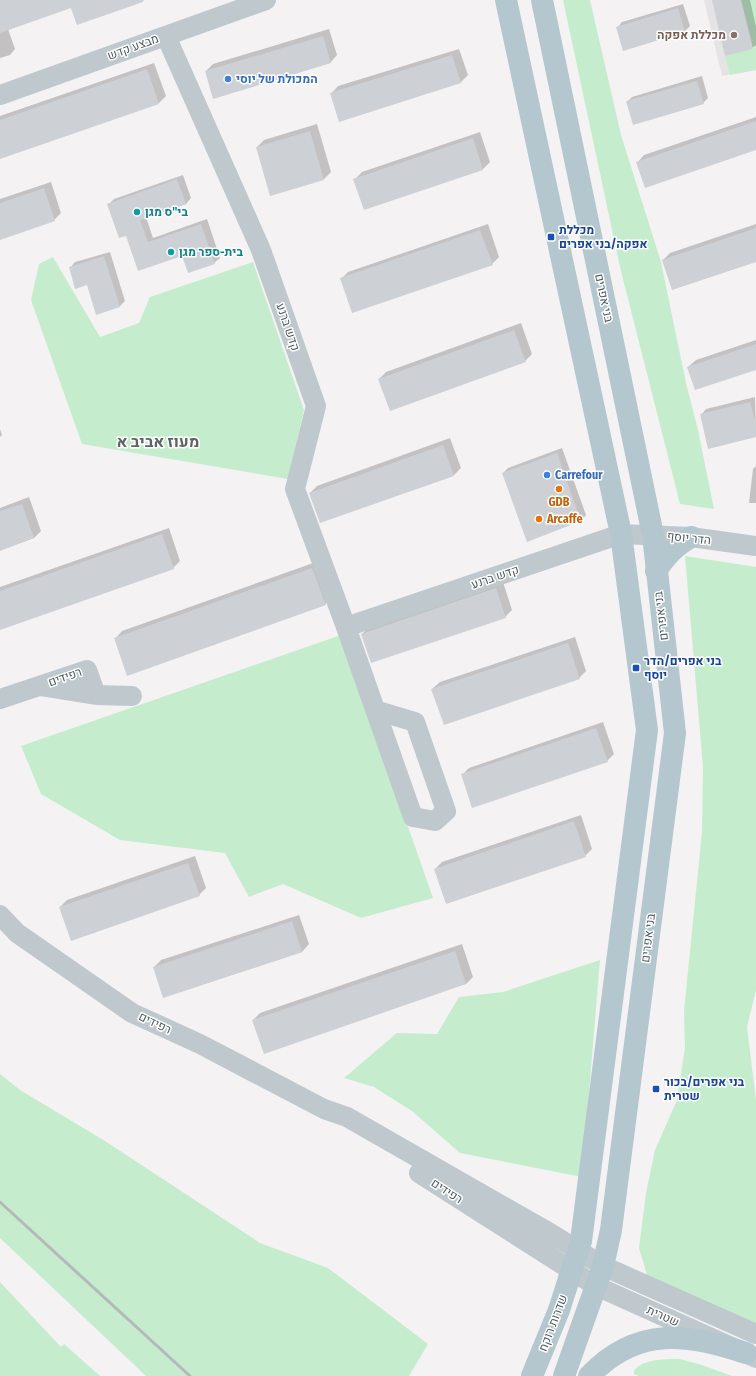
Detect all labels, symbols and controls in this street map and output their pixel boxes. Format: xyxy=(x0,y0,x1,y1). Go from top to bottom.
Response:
place label: מכללת אפקה xyxy=(657,28,726,42)
marker: מכללת אפקה xyxy=(729,30,739,40)
street label: מבצע קדש xyxy=(105,31,161,63)
place label: המכולת של יוסי xyxy=(236,72,318,86)
marker: המכולת של יוסי xyxy=(223,74,233,84)
place label: בי"ס מגן xyxy=(145,205,188,219)
marker: בי"ס מגן xyxy=(132,207,142,217)
place label: מכללת אפקה/בני אפרים xyxy=(559,223,648,251)
marker: מכללת אפקה/בני אפרים xyxy=(546,232,556,242)
place label: בית-ספר מגן xyxy=(179,245,243,259)
marker: בית-ספר מגן xyxy=(166,247,176,257)
street label: בני אפרים xyxy=(592,272,616,324)
street label: קדש ברנע xyxy=(273,301,303,353)
district label: מעוז אביב א xyxy=(117,432,199,451)
place label: Carrefour xyxy=(555,468,603,482)
marker: Carrefour xyxy=(542,470,552,480)
marker: GDB xyxy=(554,484,564,494)
place label: GDB xyxy=(549,495,570,509)
place label: Arcaffe xyxy=(546,512,583,526)
marker: Arcaffe xyxy=(534,514,544,524)
street label: הדר יוסף xyxy=(666,529,712,547)
street label: קדש ברנע xyxy=(469,562,521,592)
street label: בני אפרים xyxy=(651,590,671,641)
place label: בני אפרים/הדר יוסף xyxy=(644,654,722,682)
marker: בני אפרים/הדר יוסף xyxy=(631,663,641,673)
street label: רפידים xyxy=(46,665,84,689)
street label: בני אפרים xyxy=(638,912,658,963)
street label: רפידים xyxy=(136,1009,174,1037)
place label: בני אפרים/בכור שטרית xyxy=(664,1075,745,1103)
marker: בני אפרים/בכור שטרית xyxy=(651,1084,661,1094)
street label: רפידים xyxy=(429,1176,465,1206)
street label: שדרות רוקח xyxy=(536,1293,570,1353)
street label: שטרית xyxy=(645,1303,681,1329)

